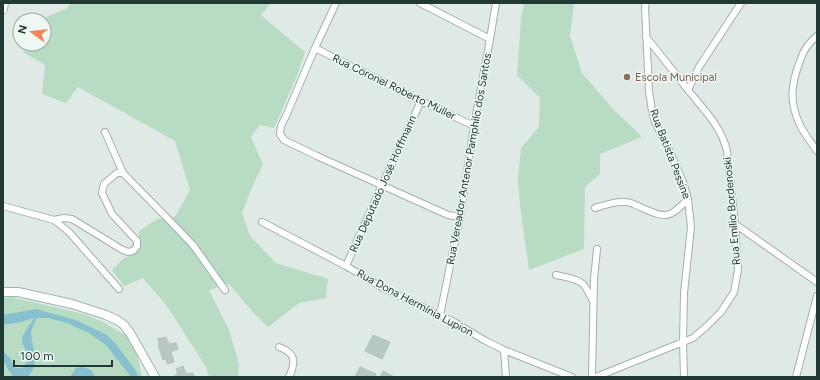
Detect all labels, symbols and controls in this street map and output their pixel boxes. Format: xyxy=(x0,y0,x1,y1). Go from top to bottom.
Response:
north arrow xyxy=(12,12,52,52)
text: N xyxy=(15,24,30,35)
street label: Rua Coronel Roberto Müller xyxy=(330,51,458,123)
street label: Rua Vereador Antenor Pamphilo dos Santos xyxy=(444,52,494,266)
place label: Escola Municipal xyxy=(635,71,717,84)
marker: Escola Municipal xyxy=(622,72,632,82)
street label: Rua Batista Pessine xyxy=(647,107,693,201)
street label: Rua Deputado José Hoffmann xyxy=(347,113,419,255)
street label: Rua Emílio Bordenoski xyxy=(721,156,743,266)
street label: Rua Dona Hermínia Lupion xyxy=(355,267,475,339)
scale bar xyxy=(14,342,112,368)
text: 100 m xyxy=(20,349,54,363)

